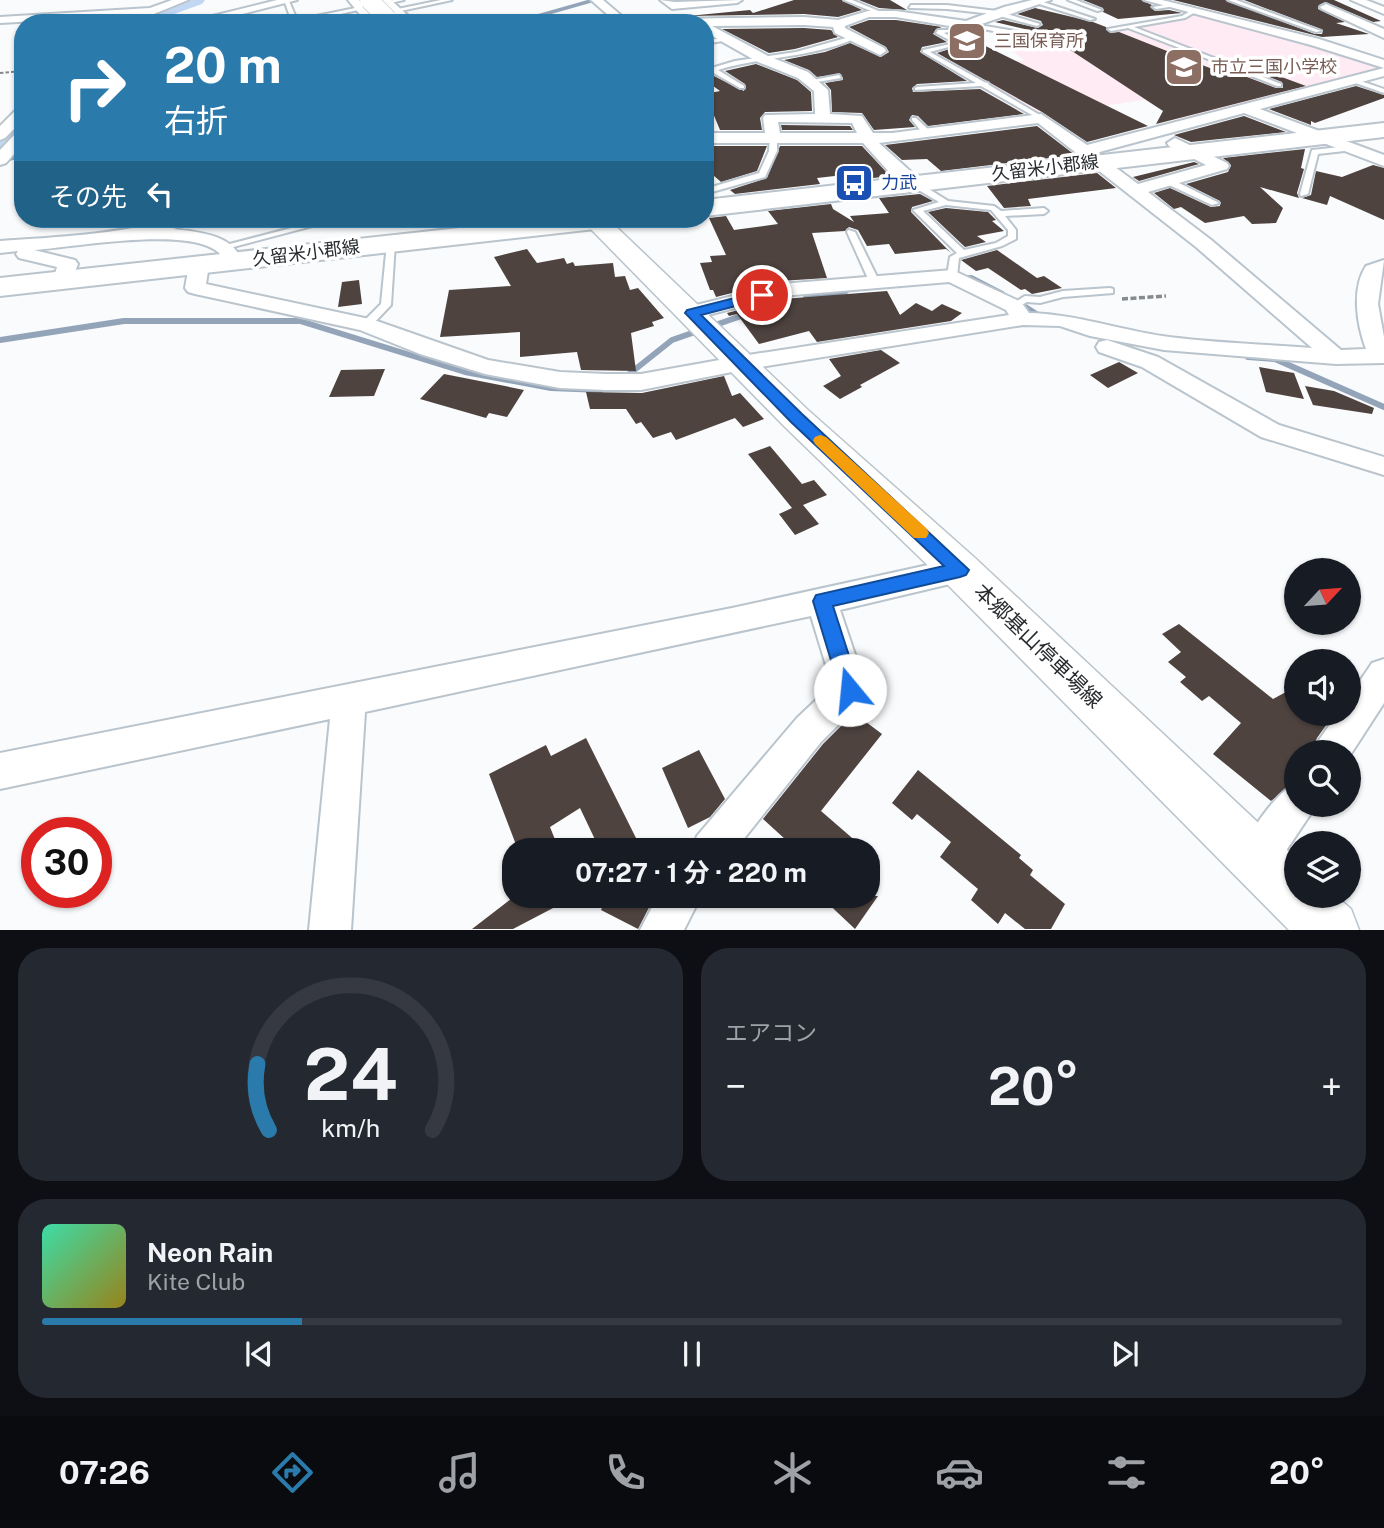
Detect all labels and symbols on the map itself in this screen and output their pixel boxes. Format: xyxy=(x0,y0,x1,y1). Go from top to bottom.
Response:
school or university icon: 三国保育所 xyxy=(946,20,988,62)
place label: 三国保育所 xyxy=(994,30,1084,51)
school or university icon: 市立三国小学校 xyxy=(1163,46,1205,88)
place label: 市立三国小学校 xyxy=(1211,56,1337,77)
street label: 久留米小郡線 xyxy=(990,151,1100,185)
bus stop icon: 力武 xyxy=(833,162,875,204)
place label: 力武 xyxy=(881,172,917,193)
street label: 久留米小郡線 xyxy=(251,236,361,270)
pin xyxy=(732,265,792,325)
north arrow xyxy=(1284,558,1362,635)
street label: 本郷基山停車場線 xyxy=(969,578,1107,713)
position arrow xyxy=(813,653,887,727)
speed limit sign: 30 xyxy=(21,817,112,908)

